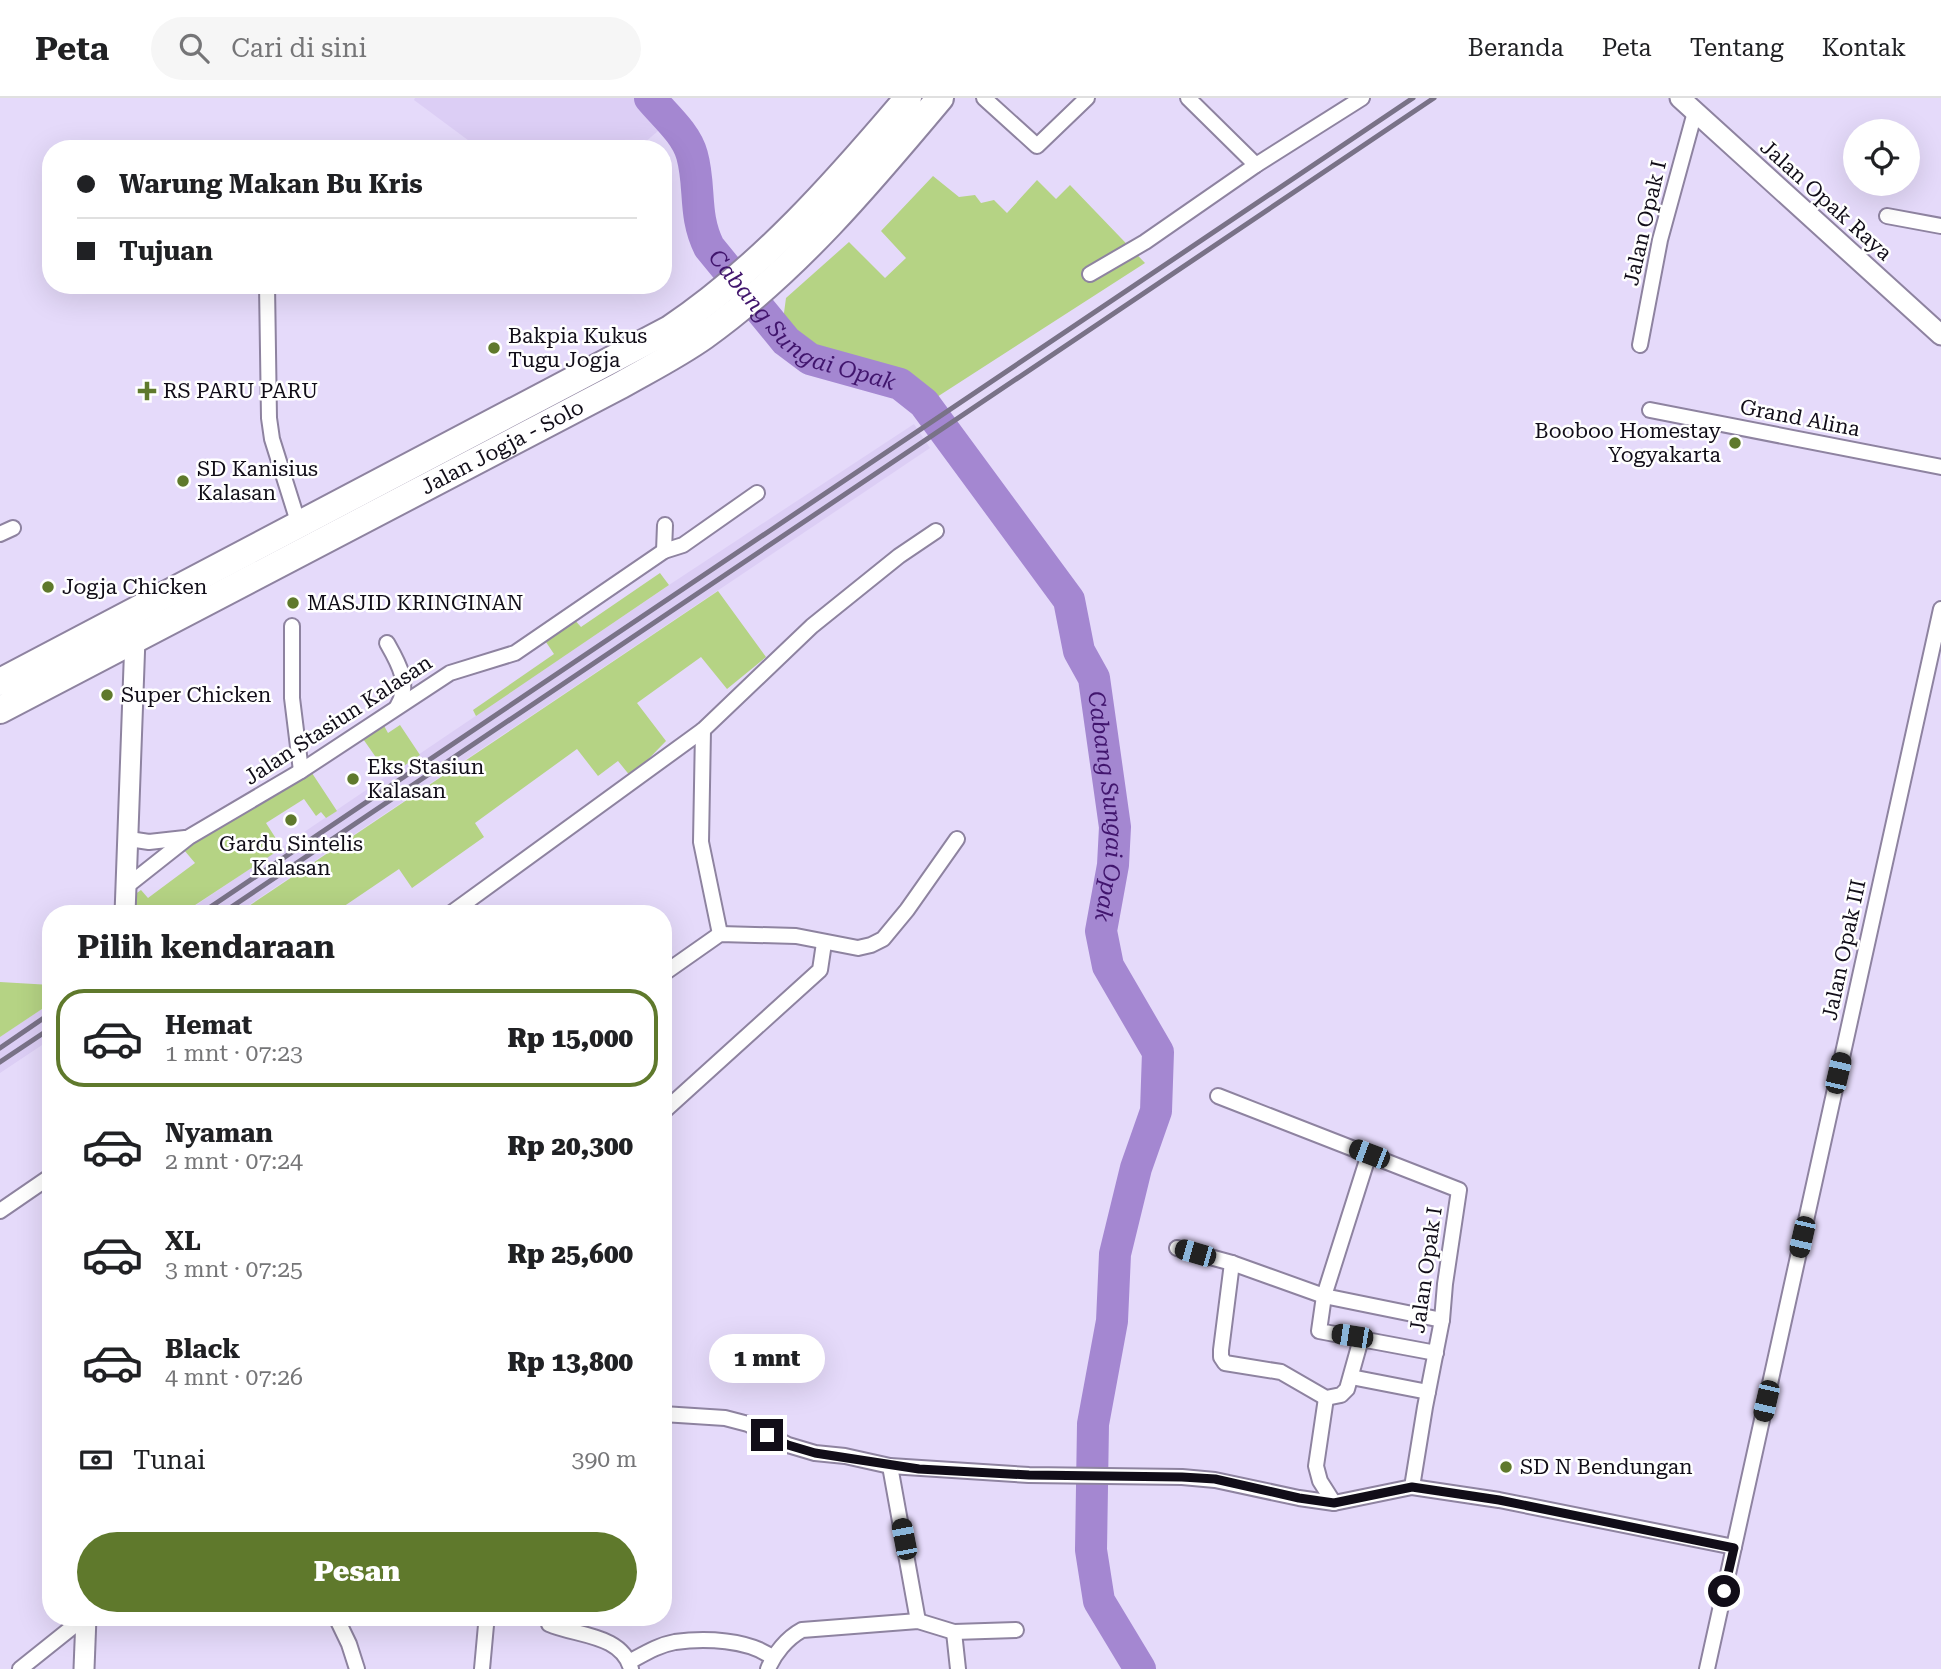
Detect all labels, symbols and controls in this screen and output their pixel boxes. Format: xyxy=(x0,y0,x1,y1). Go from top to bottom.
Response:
search box xyxy=(151,17,641,80)
text: Peta xyxy=(35,29,109,68)
icon: search xyxy=(175,29,213,67)
text: Cari di sini xyxy=(231,33,367,63)
text: Beranda xyxy=(1468,34,1564,62)
text: Peta xyxy=(1602,34,1652,62)
text: Tentang xyxy=(1690,34,1784,62)
text: Kontak xyxy=(1822,34,1906,62)
map controls xyxy=(1843,119,1920,196)
button: locate xyxy=(1843,119,1920,196)
street label: Jalan Opak Raya xyxy=(1755,135,1897,266)
street label: Jalan Opak I xyxy=(1619,158,1671,288)
text: Warung Makan Bu Kris xyxy=(119,169,423,199)
text: Tujuan xyxy=(119,236,213,266)
water label: Cabang Sungai Opak xyxy=(703,244,899,396)
place label: Bakpia Kukus Tugu Jogja xyxy=(508,324,647,372)
marker: Bakpia Kukus Tugu Jogja xyxy=(486,340,502,356)
place label: RS PARU PARU xyxy=(163,379,318,403)
marker: RS PARU PARU xyxy=(137,381,157,401)
street label: Jalan Jogja - Solo xyxy=(417,395,588,500)
street label: Grand Alina xyxy=(1738,395,1863,442)
place label: Booboo Homestay Yogyakarta xyxy=(1535,419,1722,467)
marker: Booboo Homestay Yogyakarta xyxy=(1727,435,1743,451)
place label: SD Kanisius Kalasan xyxy=(197,457,318,505)
marker: SD Kanisius Kalasan xyxy=(175,473,191,489)
place label: Jogja Chicken xyxy=(62,575,208,599)
marker: Jogja Chicken xyxy=(40,579,56,595)
place label: MASJID KRINGINAN xyxy=(307,591,523,615)
marker: MASJID KRINGINAN xyxy=(285,595,301,611)
street label: Jalan Stasiun Kalasan xyxy=(240,650,437,790)
place label: Super Chicken xyxy=(121,683,272,707)
marker: Super Chicken xyxy=(99,687,115,703)
water label: Cabang Sungai Opak xyxy=(1082,689,1128,924)
place label: Eks Stasiun Kalasan xyxy=(367,755,485,803)
marker: Eks Stasiun Kalasan xyxy=(345,771,361,787)
marker: Gardu Sintelis Kalasan xyxy=(283,812,299,828)
place label: Gardu Sintelis Kalasan xyxy=(219,832,363,880)
street label: Jalan Opak III xyxy=(1817,877,1871,1023)
text: Pilih kendaraan xyxy=(77,928,335,966)
icon: car xyxy=(81,1007,144,1070)
text: Hemat xyxy=(165,1010,252,1040)
text: Rp 15,000 xyxy=(507,1023,633,1053)
text: 1 mnt · 07:23 xyxy=(165,1040,303,1067)
car xyxy=(1824,1050,1853,1096)
icon: car xyxy=(81,1115,144,1178)
text: Nyaman xyxy=(165,1118,273,1148)
text: Rp 20,300 xyxy=(507,1131,633,1161)
car xyxy=(1346,1137,1393,1171)
text: 2 mnt · 07:24 xyxy=(165,1148,303,1175)
street label: Jalan Opak I xyxy=(1405,1205,1447,1335)
car xyxy=(1788,1214,1817,1260)
icon: car xyxy=(81,1223,144,1286)
text: XL xyxy=(165,1226,201,1256)
car xyxy=(1172,1237,1219,1269)
text: Rp 25,600 xyxy=(507,1239,633,1269)
text: 3 mnt · 07:25 xyxy=(165,1256,303,1283)
car xyxy=(1330,1322,1375,1350)
icon: car xyxy=(81,1331,144,1394)
text: Black xyxy=(165,1334,240,1364)
callout: 1 mnt xyxy=(709,1334,825,1382)
text: 1 mnt xyxy=(734,1345,800,1372)
text: Rp 13,800 xyxy=(507,1347,633,1377)
text: 4 mnt · 07:26 xyxy=(165,1364,303,1391)
car xyxy=(1752,1378,1781,1424)
route end xyxy=(751,1419,783,1451)
icon: cash xyxy=(77,1441,115,1479)
text: Tunai xyxy=(133,1445,206,1475)
text: 390 m xyxy=(572,1446,637,1473)
place label: SD N Bendungan xyxy=(1520,1455,1693,1479)
marker: SD N Bendungan xyxy=(1498,1459,1514,1475)
car xyxy=(890,1516,919,1562)
button: Pesan xyxy=(77,1532,637,1612)
route start xyxy=(1708,1575,1740,1607)

